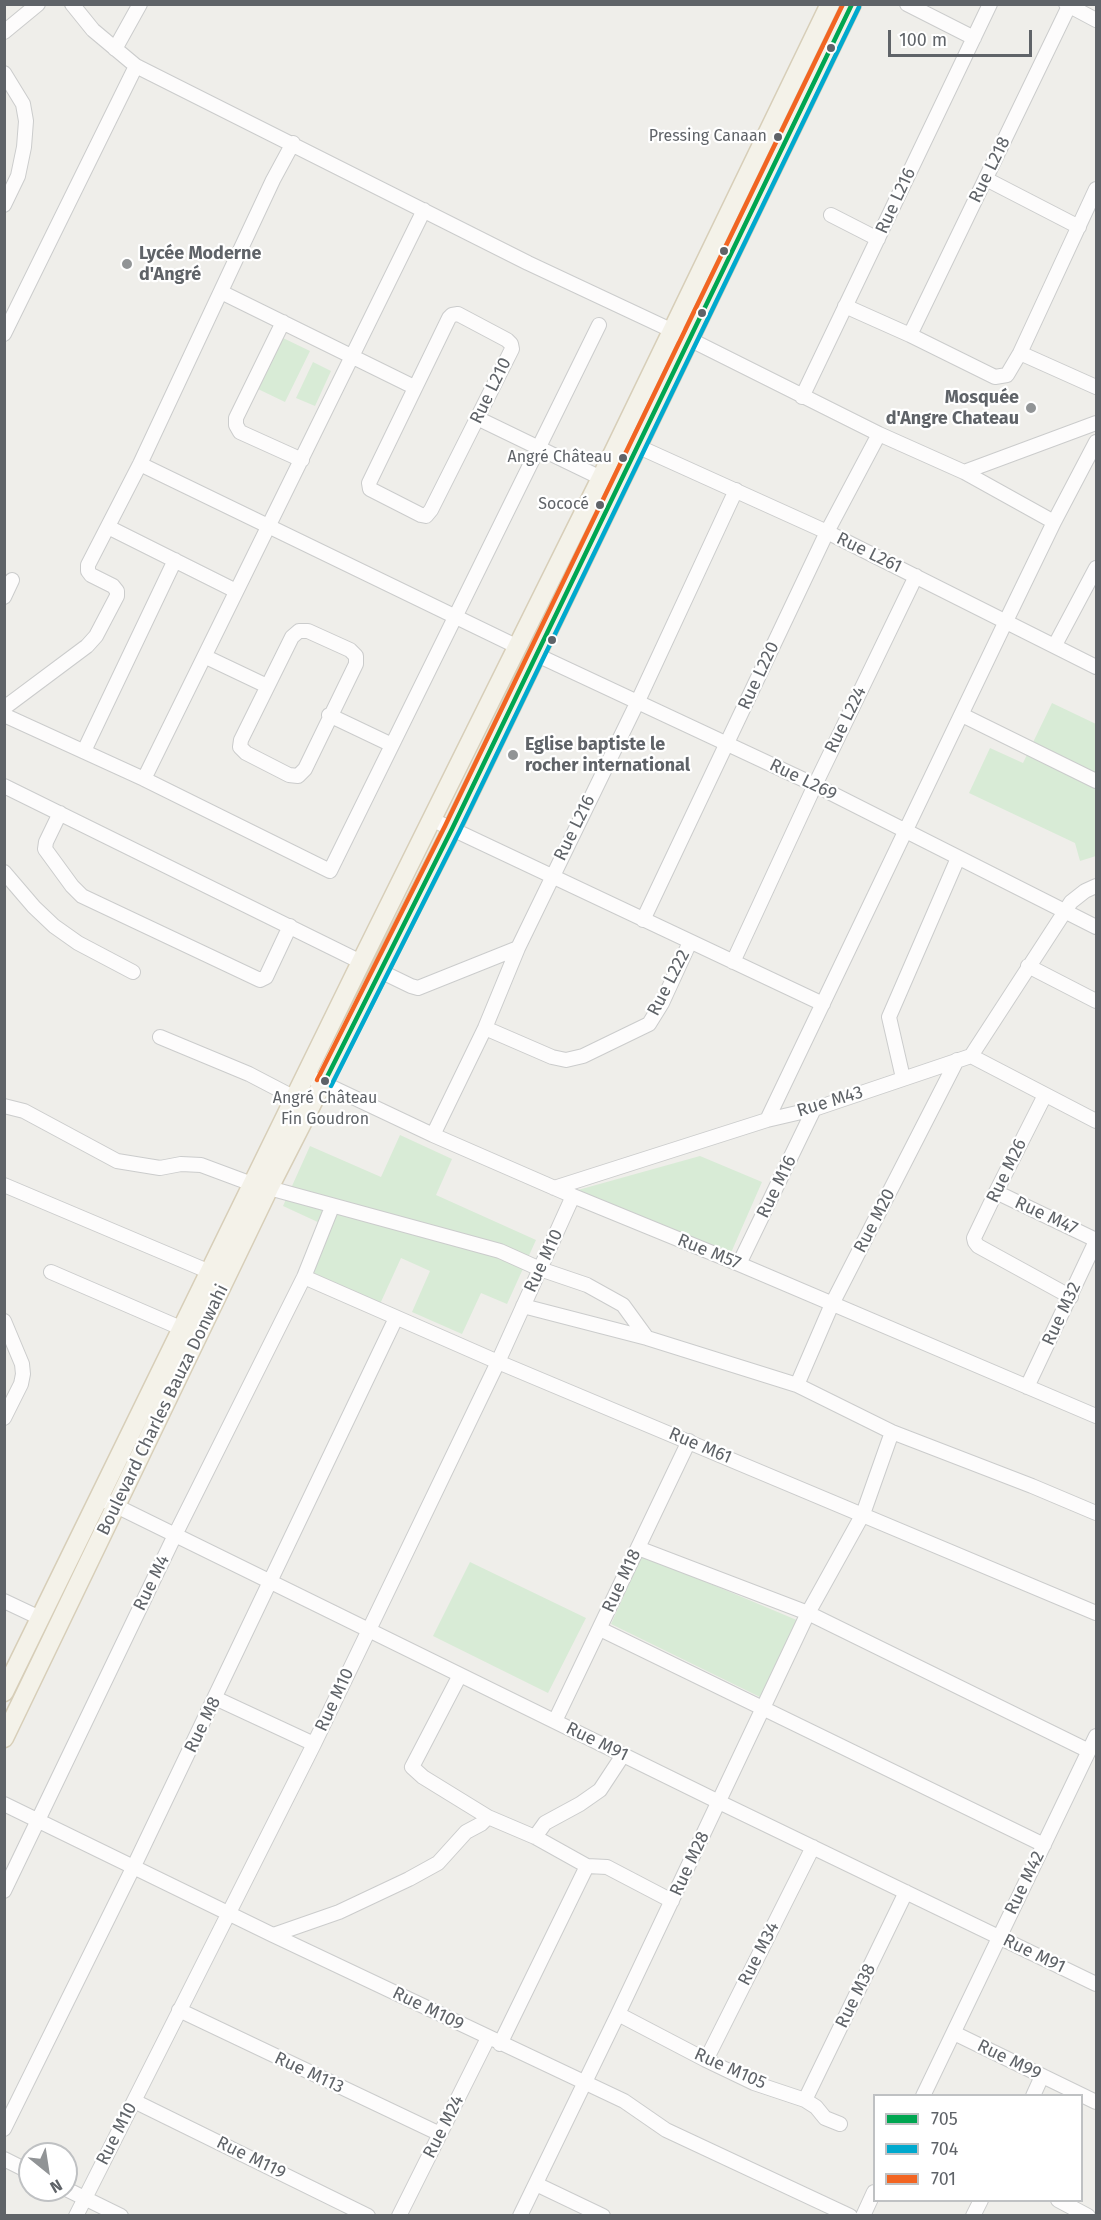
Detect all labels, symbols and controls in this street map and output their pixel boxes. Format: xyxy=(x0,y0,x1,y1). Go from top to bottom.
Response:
scale bar xyxy=(891,18,1035,56)
text: 100 m xyxy=(899,29,947,51)
unlabelled marker xyxy=(825,42,837,54)
place label: Pressing Canaan xyxy=(649,127,767,147)
marker: Pressing Canaan xyxy=(772,131,784,143)
street label: Rue L218 xyxy=(965,133,1015,207)
street label: Rue L216 xyxy=(871,164,921,238)
place label: Lycée Moderne d'Angré xyxy=(139,243,261,286)
unlabelled marker xyxy=(718,245,730,257)
marker: Lycée Moderne d'Angré xyxy=(120,257,134,271)
unlabelled marker xyxy=(696,307,708,319)
street label: Rue L210 xyxy=(466,354,516,428)
place label: Mosquée d'Angre Chateau xyxy=(886,387,1019,430)
marker: Mosquée d'Angre Chateau xyxy=(1024,401,1038,415)
place label: Angré Château xyxy=(507,448,612,468)
marker: Angré Château xyxy=(617,452,629,464)
place label: Sococé xyxy=(538,495,589,515)
marker: Sococé xyxy=(594,499,606,511)
street label: Rue L261 xyxy=(833,528,905,578)
unlabelled marker xyxy=(546,634,558,646)
street label: Rue L220 xyxy=(734,639,784,713)
street label: Rue L224 xyxy=(821,683,871,757)
place label: Eglise baptiste le rocher international xyxy=(525,734,690,777)
marker: Eglise baptiste le rocher international xyxy=(506,748,520,762)
street label: Rue L269 xyxy=(766,754,840,806)
street label: Rue L216 xyxy=(550,792,600,864)
street label: Rue L222 xyxy=(643,946,695,1020)
marker: Angré Château Fin Goudron xyxy=(319,1075,331,1087)
street label: Rue M43 xyxy=(794,1082,866,1122)
place label: Angré Château Fin Goudron xyxy=(273,1089,377,1127)
street label: Rue M26 xyxy=(982,1136,1032,1206)
street label: Rue M16 xyxy=(753,1152,801,1222)
street label: Rue M20 xyxy=(850,1185,900,1257)
street label: Rue M47 xyxy=(1011,1192,1081,1240)
street label: Rue M10 xyxy=(520,1226,568,1296)
street label: Rue M57 xyxy=(674,1230,744,1274)
street label: Rue M32 xyxy=(1038,1279,1086,1349)
street label: Boulevard Charles Bauza Donwahi xyxy=(93,1281,233,1539)
street label: Rue M61 xyxy=(665,1423,735,1469)
street label: Rue M18 xyxy=(598,1546,646,1616)
street label: Rue M4 xyxy=(129,1552,175,1614)
street label: Rue M10 xyxy=(311,1665,359,1735)
street label: Rue M8 xyxy=(180,1693,226,1757)
street label: Rue M91 xyxy=(562,1718,632,1766)
street label: Rue M28 xyxy=(666,1828,714,1900)
street label: Rue M42 xyxy=(1000,1848,1050,1918)
street label: Rue M34 xyxy=(734,1919,784,1989)
street label: Rue M91 xyxy=(999,1930,1069,1978)
street label: Rue M38 xyxy=(831,1960,881,2032)
street label: Rue M109 xyxy=(389,1982,467,2036)
street label: Rue M99 xyxy=(973,2035,1045,2085)
street label: Rue M105 xyxy=(691,2044,769,2094)
street label: Rue M113 xyxy=(271,2048,347,2098)
street label: Rue M24 xyxy=(419,2092,469,2162)
legend xyxy=(873,2094,1083,2202)
street label: Rue M10 xyxy=(92,2099,142,2169)
text: 705 xyxy=(931,2108,958,2130)
street label: Rue M119 xyxy=(213,2132,289,2184)
text: 704 xyxy=(931,2138,958,2160)
north arrow xyxy=(18,2142,78,2202)
text: 701 xyxy=(931,2168,956,2190)
text: N xyxy=(47,2175,66,2197)

